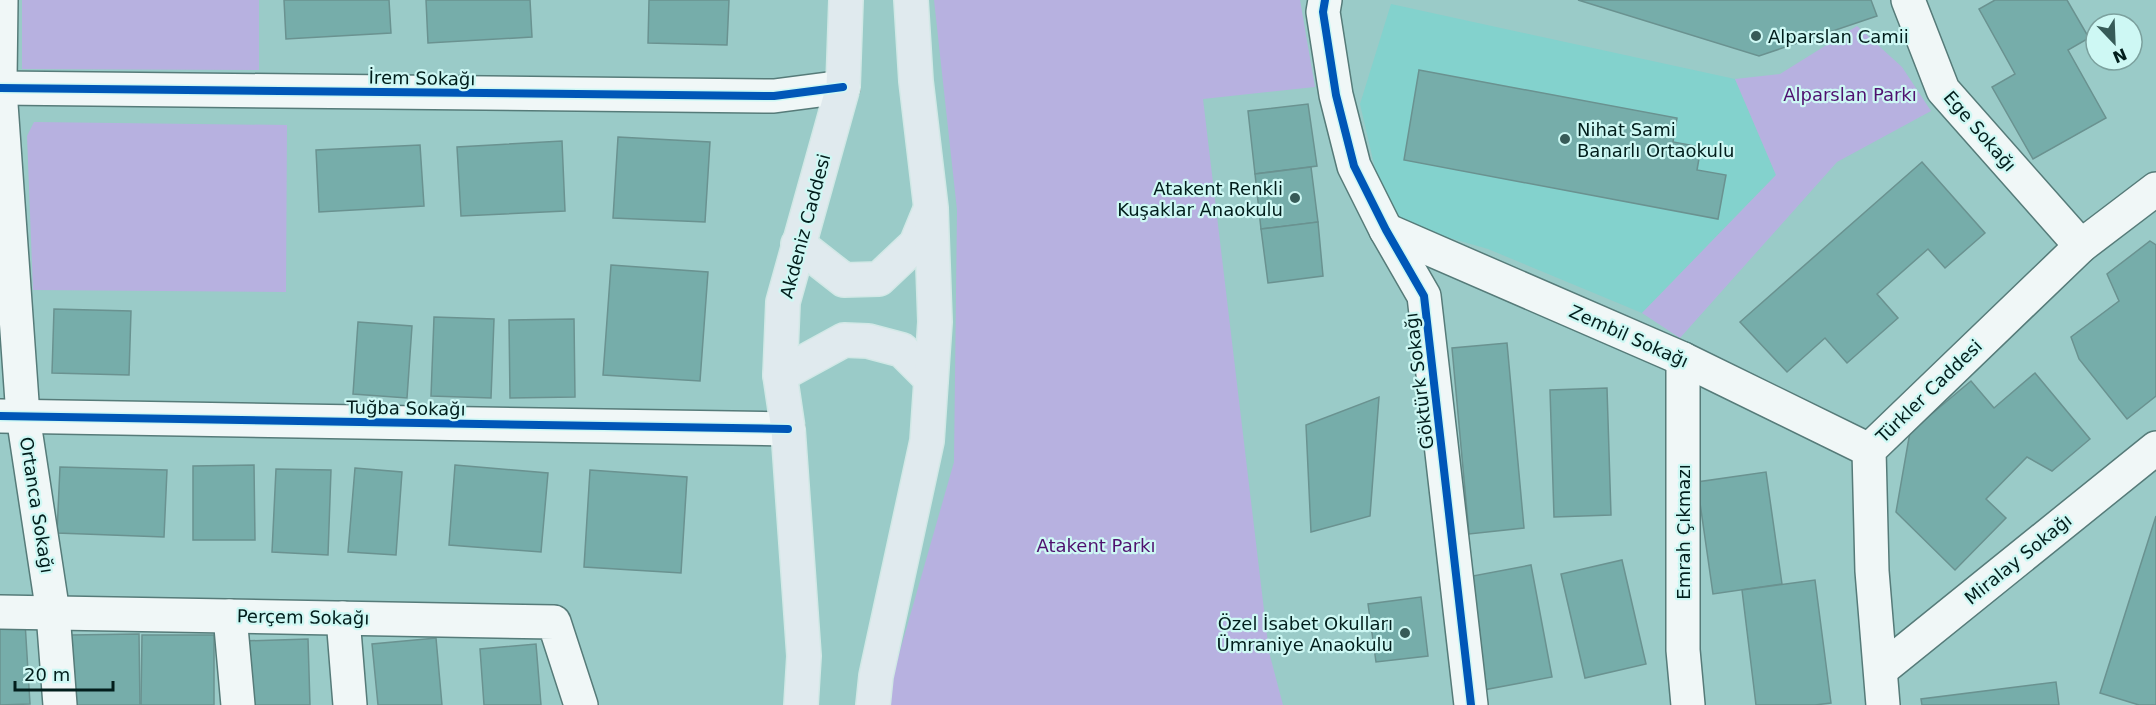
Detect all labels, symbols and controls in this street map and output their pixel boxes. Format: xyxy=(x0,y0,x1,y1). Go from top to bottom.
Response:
north arrow xyxy=(2084,12,2144,72)
place label: Alparslan Camii xyxy=(1768,26,1909,47)
marker: Alparslan Camii xyxy=(1749,29,1763,43)
text: N xyxy=(2110,44,2130,67)
street label: İrem Sokağı xyxy=(368,67,476,89)
park label: Alparslan Parkı xyxy=(1783,84,1917,105)
street label: Ege Sokağı xyxy=(1939,87,2021,175)
place label: Nihat Sami Banarlı Ortaokulu xyxy=(1577,119,1734,161)
marker: Nihat Sami Banarlı Ortaokulu xyxy=(1558,132,1572,146)
street label: Akdeniz Caddesi xyxy=(776,151,834,301)
place label: Atakent Renkli Kuşaklar Anaokulu xyxy=(1117,178,1283,220)
marker: Atakent Renkli Kuşaklar Anaokulu xyxy=(1288,191,1302,205)
street label: Zembil Sokağı xyxy=(1566,300,1692,372)
street label: Göktürk Sokağı xyxy=(1400,312,1438,450)
street label: Türkler Caddesi xyxy=(1871,335,1986,447)
street label: Tuğba Sokağı xyxy=(345,396,466,420)
street label: Ortanca Sokağı xyxy=(16,435,58,575)
street label: Emrah Çıkmazı xyxy=(1673,464,1694,600)
street label: Miralay Sokağı xyxy=(1960,510,2076,608)
park label: Atakent Parkı xyxy=(1036,535,1156,556)
street label: Perçem Sokağı xyxy=(237,605,369,629)
place label: Özel İsabet Okulları Ümraniye Anaokulu xyxy=(1217,613,1393,655)
marker: Özel İsabet Okulları Ümraniye Anaokulu xyxy=(1398,626,1412,640)
scale bar xyxy=(15,654,112,692)
text: 20 m xyxy=(24,664,70,685)

